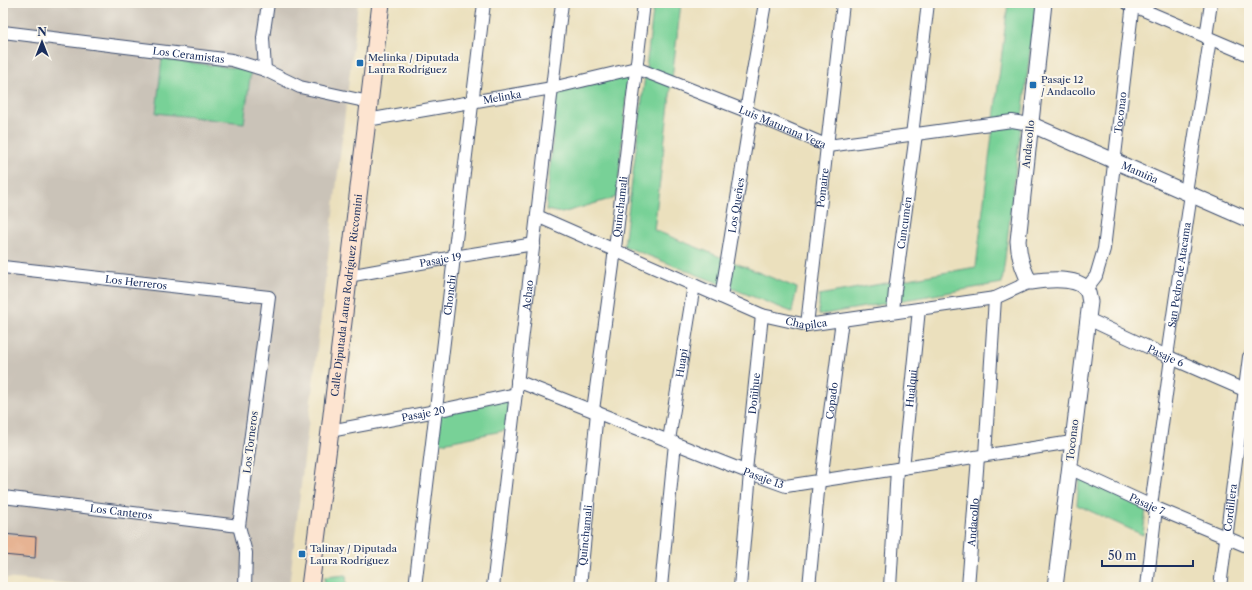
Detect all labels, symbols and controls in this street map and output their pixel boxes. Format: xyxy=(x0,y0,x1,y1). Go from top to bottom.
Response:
north arrow xyxy=(22,22,62,62)
text: N xyxy=(37,25,47,39)
street label: Los Ceramistas xyxy=(152,44,225,66)
place label: Melinka / Diputada Laura Rodríguez xyxy=(368,51,460,76)
marker: Melinka / Diputada Laura Rodríguez xyxy=(355,58,365,68)
place label: Pasaje 12 / Andacollo xyxy=(1041,73,1095,98)
marker: Pasaje 12 / Andacollo xyxy=(1028,80,1038,90)
street label: Melinka xyxy=(482,87,523,107)
street label: Toconao xyxy=(1112,91,1129,134)
street label: Luis Maturana Vega xyxy=(737,103,829,152)
street label: Andacollo xyxy=(1019,119,1037,170)
street label: Mamiña xyxy=(1119,159,1161,187)
street label: Pomaire xyxy=(814,167,832,208)
street label: Quinchamali xyxy=(610,176,630,238)
street label: Los Queñes xyxy=(726,177,747,234)
street label: Calle Diputada Laura Rodríguez Riccomini xyxy=(328,193,365,397)
street label: Cuncumén xyxy=(895,195,915,250)
street label: San Pedro de Atacama xyxy=(1165,221,1194,329)
street label: Pasaje 19 xyxy=(418,250,463,270)
street label: Los Herreros xyxy=(104,273,168,292)
street label: Chonchi xyxy=(441,274,459,316)
street label: Achao xyxy=(520,279,536,312)
street label: Chapilca xyxy=(784,314,829,332)
street label: Pasaje 6 xyxy=(1145,342,1186,370)
street label: Huapi xyxy=(673,348,691,378)
street label: Hualqui xyxy=(903,369,920,408)
street label: Doñihue xyxy=(746,372,763,415)
street label: Copado xyxy=(823,381,841,420)
street label: Pasaje 20 xyxy=(400,403,447,424)
street label: Los Torneros xyxy=(240,410,261,474)
street label: Toconao xyxy=(1064,419,1081,462)
street label: Pasaje 13 xyxy=(741,465,786,492)
street label: Cordillera xyxy=(1221,482,1240,532)
street label: Pasaje 7 xyxy=(1127,491,1167,518)
street label: Andacollo xyxy=(965,498,982,548)
street label: Los Canteros xyxy=(89,502,153,522)
street label: Quinchamali xyxy=(576,504,595,566)
place label: Talinay / Diputada Laura Rodríguez xyxy=(310,542,398,567)
scale bar xyxy=(1102,542,1193,568)
text: 50 m xyxy=(1108,548,1137,563)
marker: Talinay / Diputada Laura Rodríguez xyxy=(297,549,307,559)

